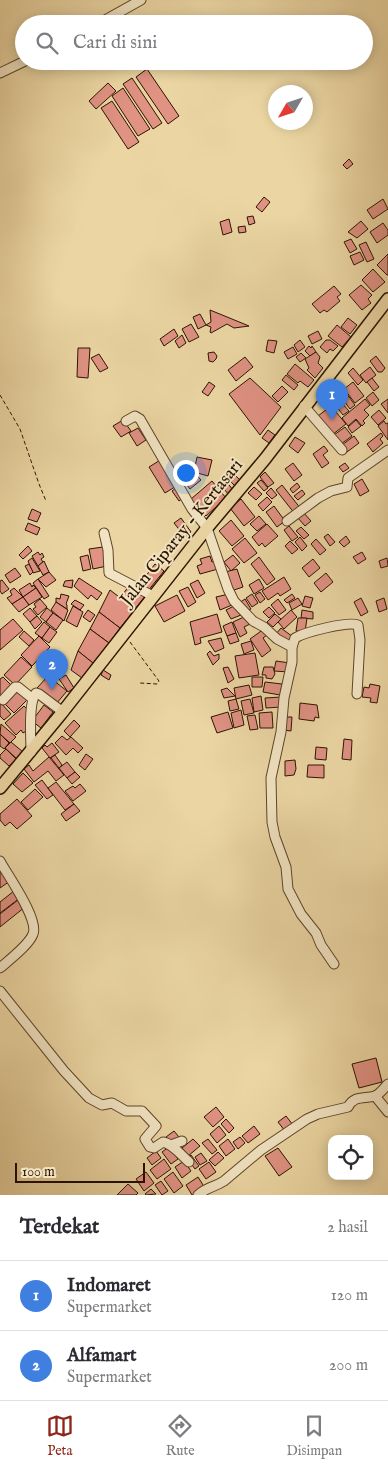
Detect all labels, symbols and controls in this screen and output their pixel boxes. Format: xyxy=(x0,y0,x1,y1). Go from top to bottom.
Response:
search box xyxy=(15,15,373,70)
icon: search xyxy=(33,29,61,57)
text: Cari di sini xyxy=(73,31,157,55)
north arrow xyxy=(268,85,313,130)
pin: 1 xyxy=(316,379,348,420)
street label: Jalan Ciparay - Kertasari xyxy=(114,455,249,613)
your location xyxy=(173,460,199,486)
pin: 2 xyxy=(36,649,68,690)
map controls xyxy=(328,1135,373,1180)
button: locate xyxy=(328,1135,373,1180)
scale bar xyxy=(15,1160,145,1183)
text: 100 m xyxy=(22,1163,55,1181)
text: Terdekat xyxy=(20,1214,99,1241)
text: 2 hasil xyxy=(327,1218,368,1238)
text: Indomaret xyxy=(67,1274,151,1298)
text: 1 xyxy=(33,1286,39,1306)
text: 120 m xyxy=(331,1286,368,1306)
text: Supermarket xyxy=(67,1298,152,1318)
text: Alfamart xyxy=(67,1344,137,1368)
text: 2 xyxy=(32,1356,40,1376)
text: 200 m xyxy=(329,1356,368,1376)
text: Supermarket xyxy=(67,1368,152,1388)
tab: Peta xyxy=(46,1412,74,1460)
tab: Rute xyxy=(166,1412,195,1460)
tab: Disimpan xyxy=(287,1412,342,1460)

